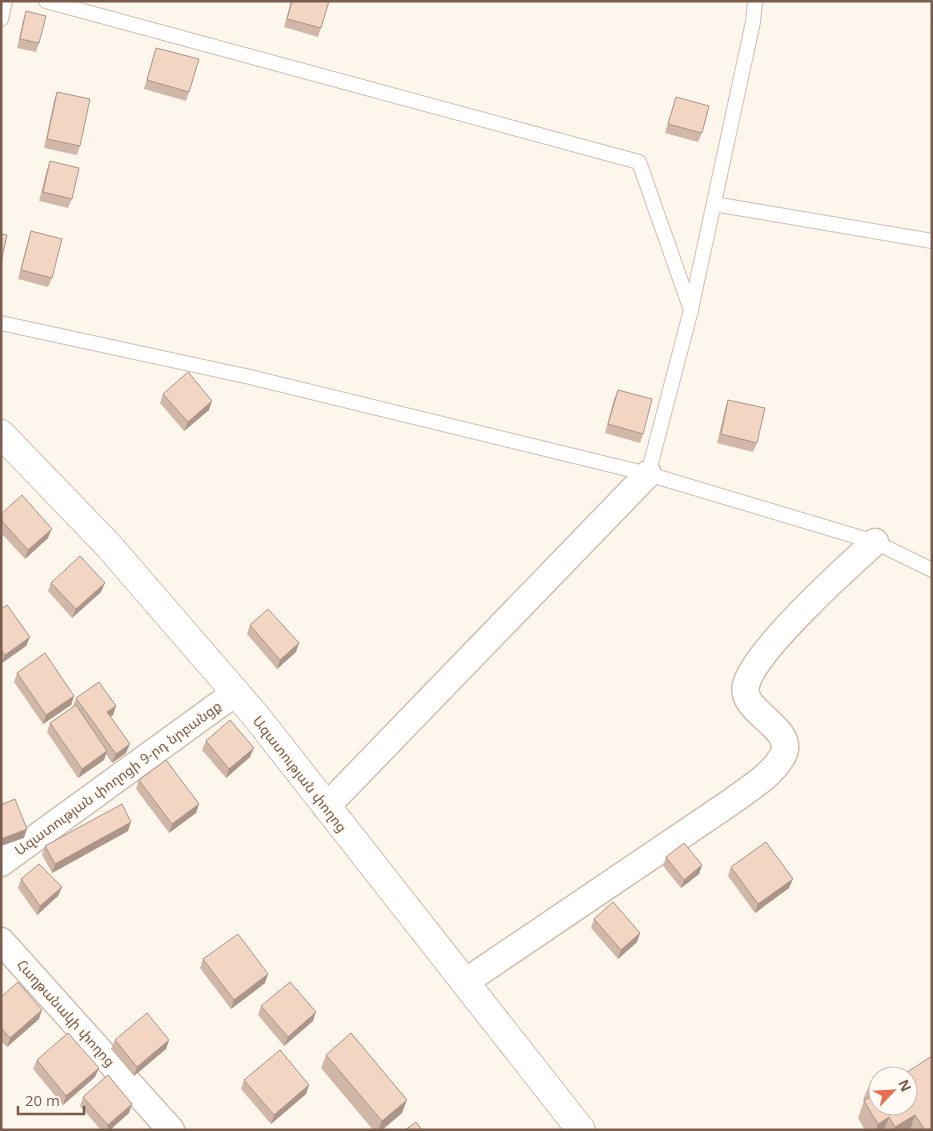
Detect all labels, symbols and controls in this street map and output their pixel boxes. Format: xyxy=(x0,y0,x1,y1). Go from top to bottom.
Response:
street label: Ազատության փողոցի 9-րդ նրբանցք xyxy=(10,696,225,859)
street label: Ազատության փողոց xyxy=(249,712,352,836)
street label: Հաղթանակի փողոց xyxy=(13,955,120,1070)
north arrow xyxy=(868,1066,918,1116)
text: N xyxy=(894,1076,916,1094)
scale bar xyxy=(18,1084,84,1116)
text: 20 m xyxy=(25,1090,60,1110)

